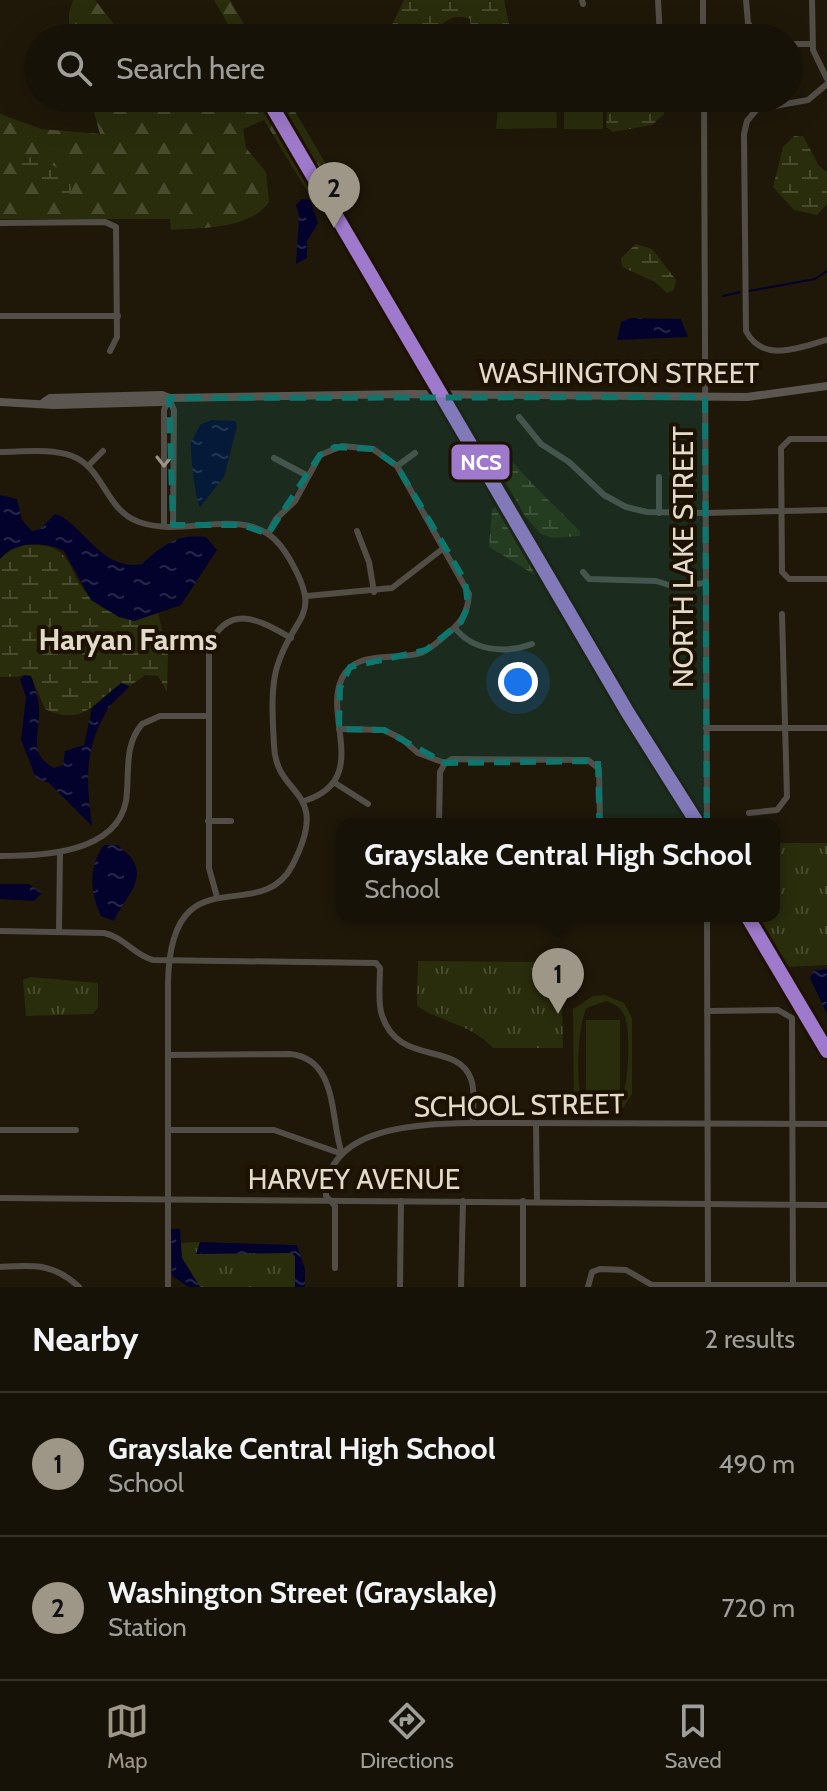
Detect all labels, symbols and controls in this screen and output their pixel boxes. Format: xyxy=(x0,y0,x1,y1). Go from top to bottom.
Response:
search box xyxy=(24,24,803,112)
icon: search xyxy=(52,46,96,90)
text: Search here xyxy=(116,50,265,87)
pin: 2 xyxy=(308,162,360,228)
street label: WASHINGTON STREET xyxy=(479,356,759,390)
street label: NORTH LAKE STREET xyxy=(666,426,700,688)
line badge: NCS xyxy=(450,443,511,481)
text: NCS xyxy=(460,449,502,476)
one-way arrow xyxy=(155,455,173,468)
district label: Haryan Farms xyxy=(39,621,217,658)
your location xyxy=(498,662,538,702)
popup xyxy=(336,818,780,922)
text: Grayslake Central High School xyxy=(364,836,752,873)
text: School xyxy=(364,873,440,905)
pin: 1 xyxy=(532,948,584,1014)
street label: SCHOOL STREET xyxy=(413,1086,625,1124)
street label: HARVEY AVENUE xyxy=(248,1162,460,1196)
text: Nearby xyxy=(32,1318,139,1360)
text: 2 results xyxy=(704,1323,795,1355)
text: Grayslake Central High School xyxy=(108,1430,496,1467)
text: 1 xyxy=(53,1448,63,1480)
text: 490 m xyxy=(718,1448,795,1480)
text: School xyxy=(108,1467,184,1499)
text: Washington Street (Grayslake) xyxy=(108,1574,497,1611)
text: 2 xyxy=(51,1592,65,1624)
text: 720 m xyxy=(721,1592,795,1624)
text: Station xyxy=(108,1611,187,1643)
tab: Map xyxy=(105,1699,149,1774)
tab: Directions xyxy=(360,1699,454,1774)
tab: Saved xyxy=(665,1699,722,1774)

